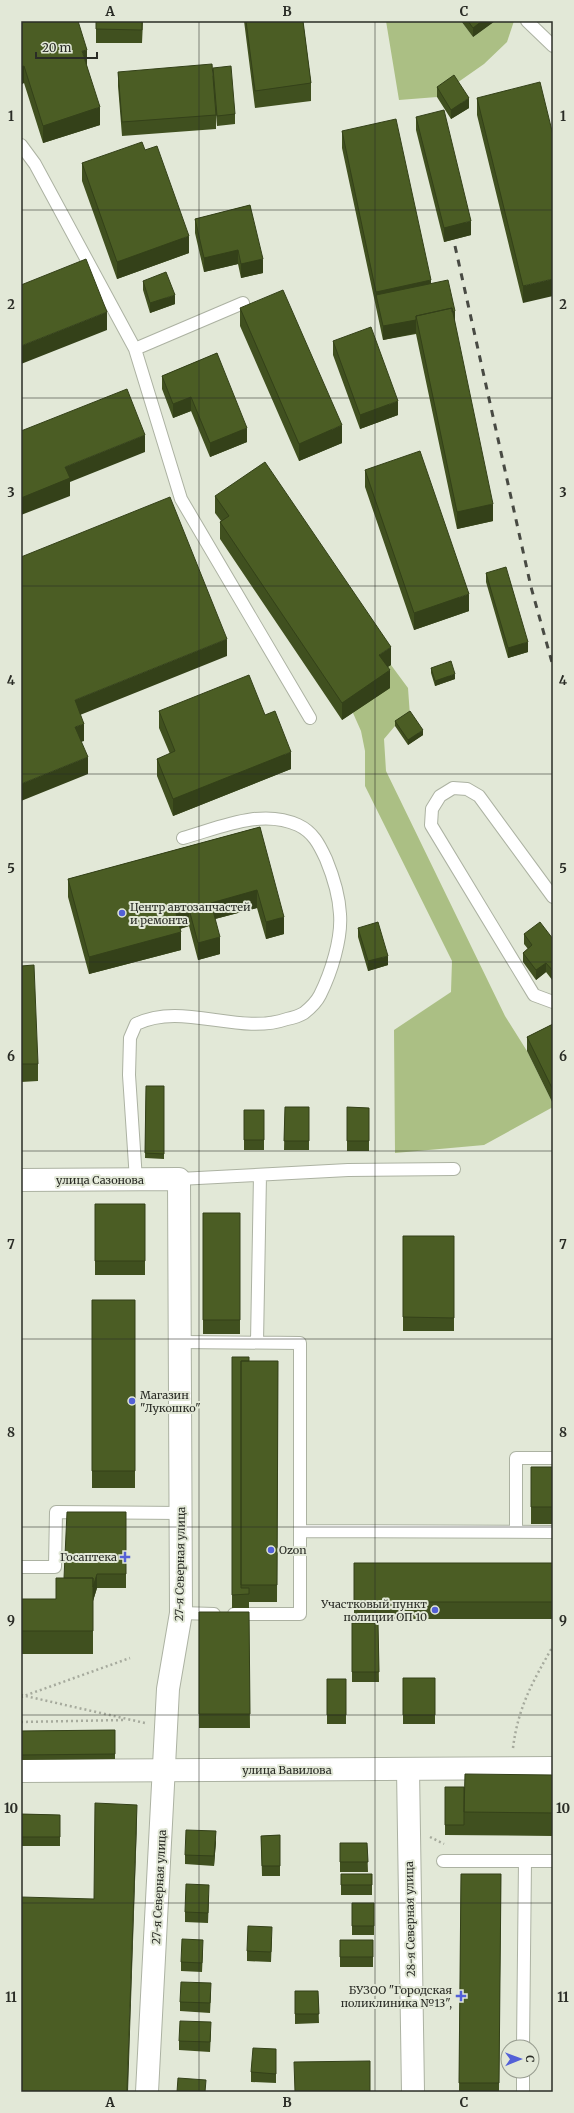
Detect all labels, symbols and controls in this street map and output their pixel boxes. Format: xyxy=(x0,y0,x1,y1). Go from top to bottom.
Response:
text: A xyxy=(104,3,115,20)
text: B xyxy=(282,3,292,20)
text: C xyxy=(460,3,469,20)
scale bar xyxy=(36,34,97,60)
text: 20 m xyxy=(42,40,71,55)
text: 1 xyxy=(8,108,14,125)
text: 1 xyxy=(560,108,566,125)
text: 2 xyxy=(7,296,15,313)
text: 2 xyxy=(559,296,567,313)
text: 3 xyxy=(7,484,15,501)
text: 3 xyxy=(559,484,567,501)
text: 4 xyxy=(7,672,16,689)
text: 4 xyxy=(559,672,568,689)
text: 5 xyxy=(7,860,15,877)
text: 5 xyxy=(559,860,567,877)
place label: Центр автозапчастей и ремонта xyxy=(130,900,251,927)
marker: Центр автозапчастей и ремонта xyxy=(117,908,127,918)
text: 6 xyxy=(7,1048,15,1065)
text: 6 xyxy=(559,1048,567,1065)
street label: улица Сазонова xyxy=(56,1173,144,1187)
text: 7 xyxy=(7,1236,15,1253)
text: 7 xyxy=(559,1236,567,1253)
place label: Магазин "Лукошко" xyxy=(140,1388,201,1415)
marker: Магазин "Лукошко" xyxy=(127,1396,137,1406)
text: 8 xyxy=(7,1424,15,1441)
text: 8 xyxy=(559,1424,567,1441)
street label: 27-я Северная улица xyxy=(172,1506,188,1621)
place label: Ozon xyxy=(279,1543,307,1557)
marker: Ozon xyxy=(266,1545,276,1555)
place label: Госаптека xyxy=(60,1550,117,1564)
marker: Госаптека xyxy=(120,1552,130,1562)
place label: Участковый пункт полиции ОП 10 xyxy=(320,1597,427,1624)
marker: Участковый пункт полиции ОП 10 xyxy=(430,1605,440,1615)
text: 9 xyxy=(7,1612,15,1629)
text: 9 xyxy=(559,1612,567,1629)
street label: улица Вавилова xyxy=(242,1763,332,1777)
text: 10 xyxy=(4,1800,18,1817)
text: 10 xyxy=(556,1800,570,1817)
street label: 27-я Северная улица xyxy=(149,1829,169,1945)
street label: 28-я Северная улица xyxy=(402,1861,418,1977)
place label: БУЗОО "Городская поликлиника №13", xyxy=(341,1983,452,2010)
text: 11 xyxy=(5,1989,17,2006)
text: 11 xyxy=(557,1989,569,2006)
marker: БУЗОО "Городская поликлиника №13", xyxy=(455,1990,467,2002)
north arrow xyxy=(500,2039,540,2079)
text: С xyxy=(523,2055,537,2063)
text: A xyxy=(104,2094,115,2111)
text: B xyxy=(282,2094,292,2111)
text: C xyxy=(460,2094,469,2111)

